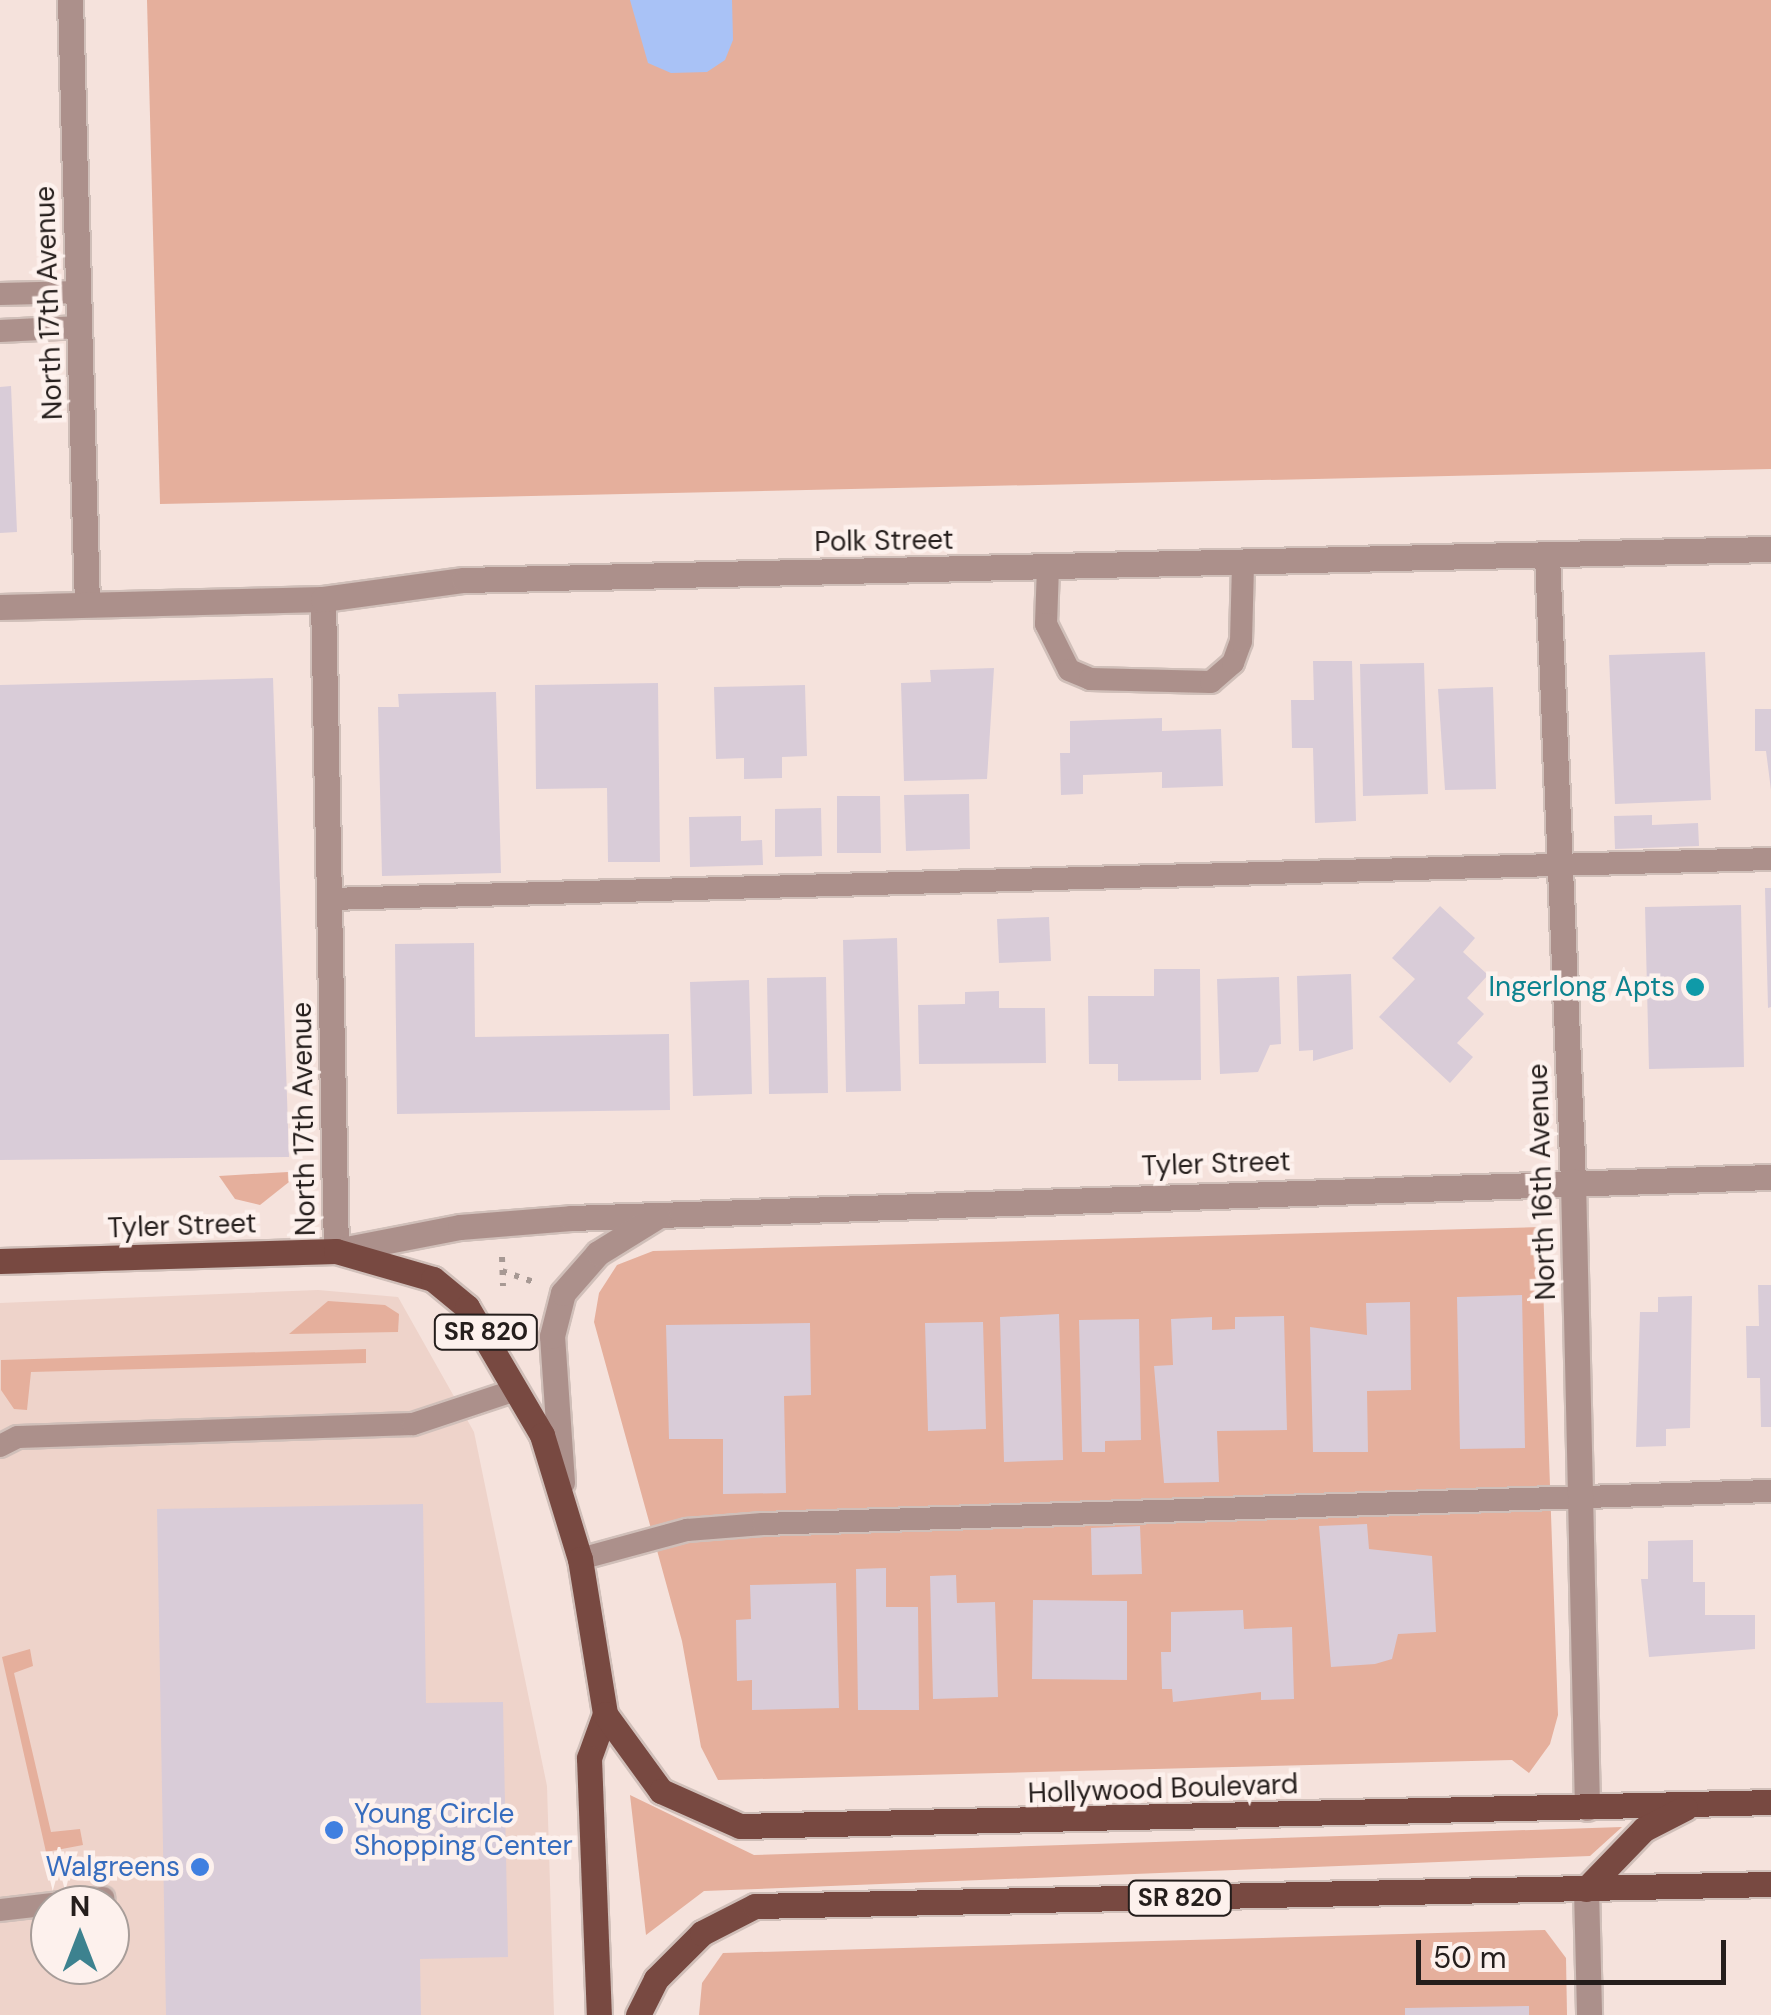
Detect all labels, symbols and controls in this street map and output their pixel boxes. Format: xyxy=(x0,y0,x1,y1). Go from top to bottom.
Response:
street label: North 17th Avenue xyxy=(28,185,70,421)
street label: Polk Street xyxy=(814,523,954,559)
place label: Ingerlong Apts xyxy=(1488,970,1675,1004)
marker: Ingerlong Apts xyxy=(1684,976,1706,998)
street label: North 17th Avenue xyxy=(285,1002,323,1236)
street label: North 16th Avenue xyxy=(1521,1063,1563,1301)
street label: Tyler Street xyxy=(1141,1145,1291,1183)
street label: Tyler Street xyxy=(107,1207,257,1245)
road number: SR 820 xyxy=(434,1312,538,1352)
street label: Hollywood Boulevard xyxy=(1027,1767,1299,1811)
place label: Young Circle Shopping Center xyxy=(354,1797,573,1863)
marker: Young Circle Shopping Center xyxy=(323,1819,345,1841)
place label: Walgreens xyxy=(45,1850,180,1884)
marker: Walgreens xyxy=(189,1856,211,1878)
road number: SR 820 xyxy=(1128,1878,1232,1918)
north arrow xyxy=(30,1885,130,1985)
text: N xyxy=(70,1888,90,1925)
scale bar xyxy=(1421,1920,1731,1982)
text: 50 m xyxy=(1433,1938,1507,1977)

